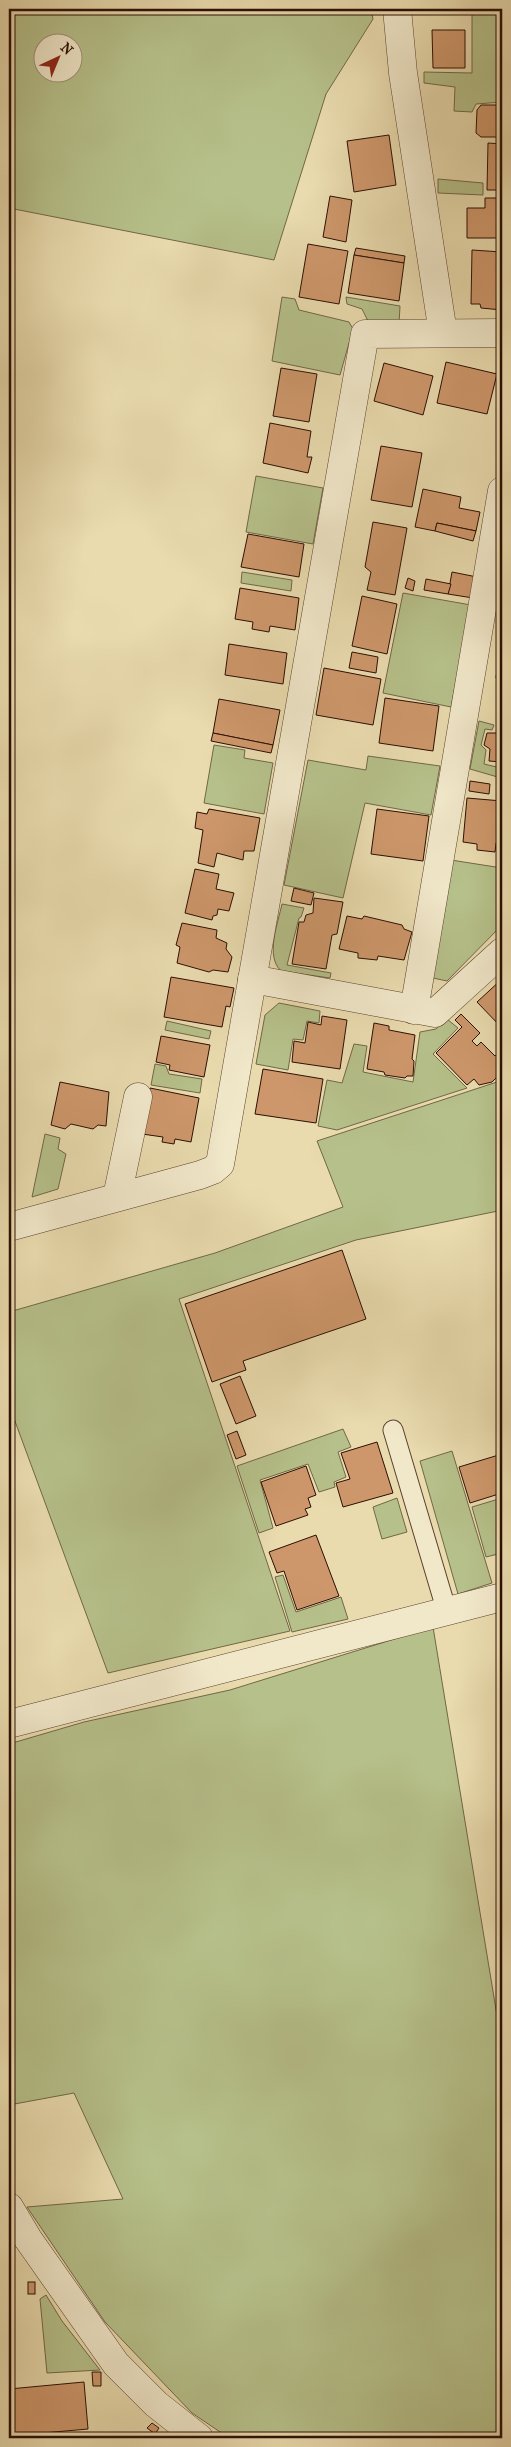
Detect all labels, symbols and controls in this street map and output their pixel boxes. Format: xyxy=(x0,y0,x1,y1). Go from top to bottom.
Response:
north arrow xyxy=(32,32,82,82)
text: N xyxy=(57,39,77,59)

